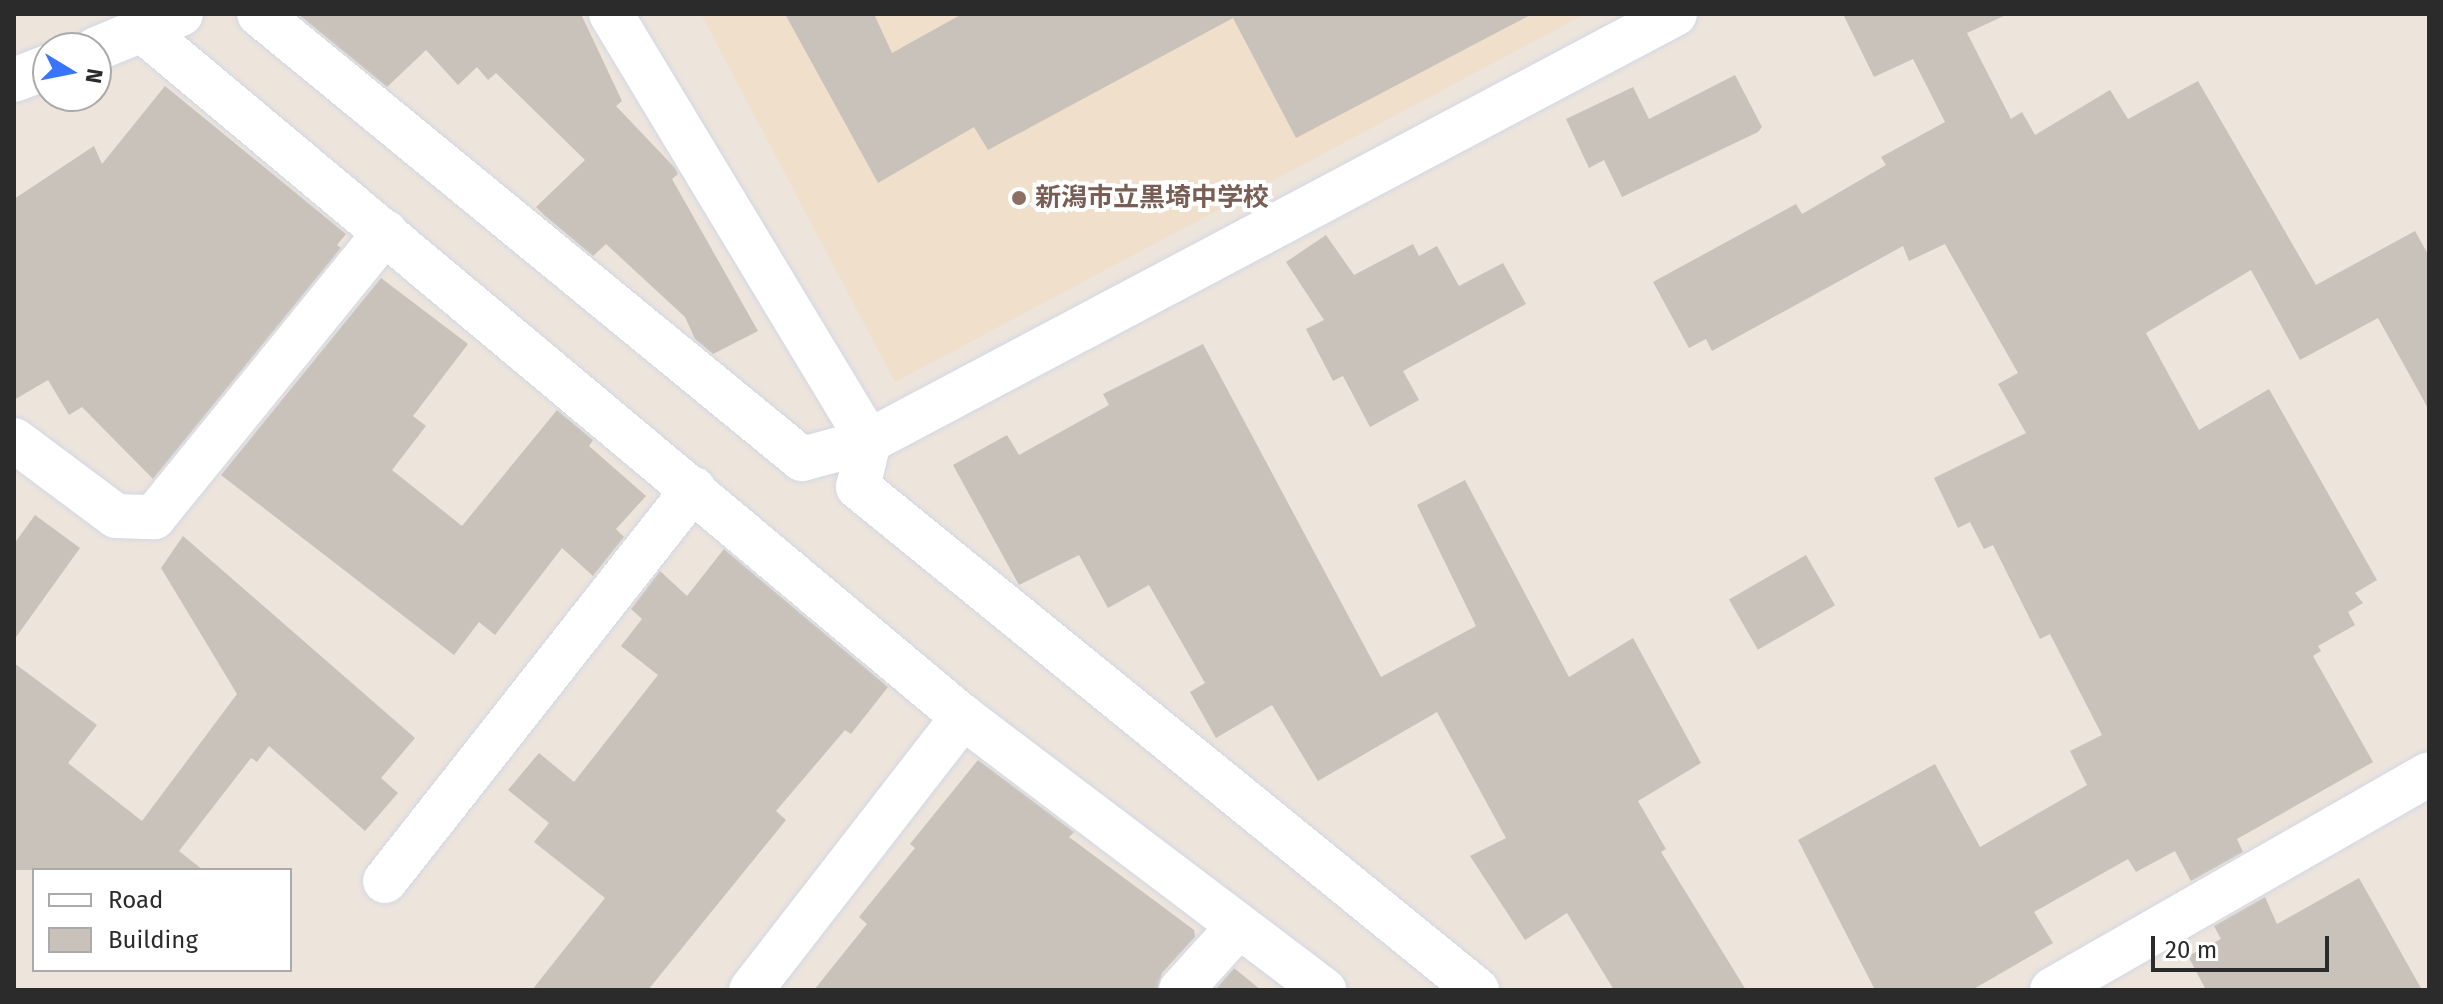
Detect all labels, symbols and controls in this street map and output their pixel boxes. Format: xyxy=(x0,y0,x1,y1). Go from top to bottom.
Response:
north arrow xyxy=(32,32,112,112)
text: N xyxy=(80,66,109,85)
place label: 新潟市立黒埼中学校 xyxy=(1035,182,1269,214)
marker: 新潟市立黒埼中学校 xyxy=(1010,189,1028,207)
legend xyxy=(32,868,292,972)
text: Road xyxy=(108,886,163,914)
scale bar xyxy=(2155,920,2333,970)
text: Building xyxy=(108,926,198,954)
text: 20 m xyxy=(2165,936,2217,964)

